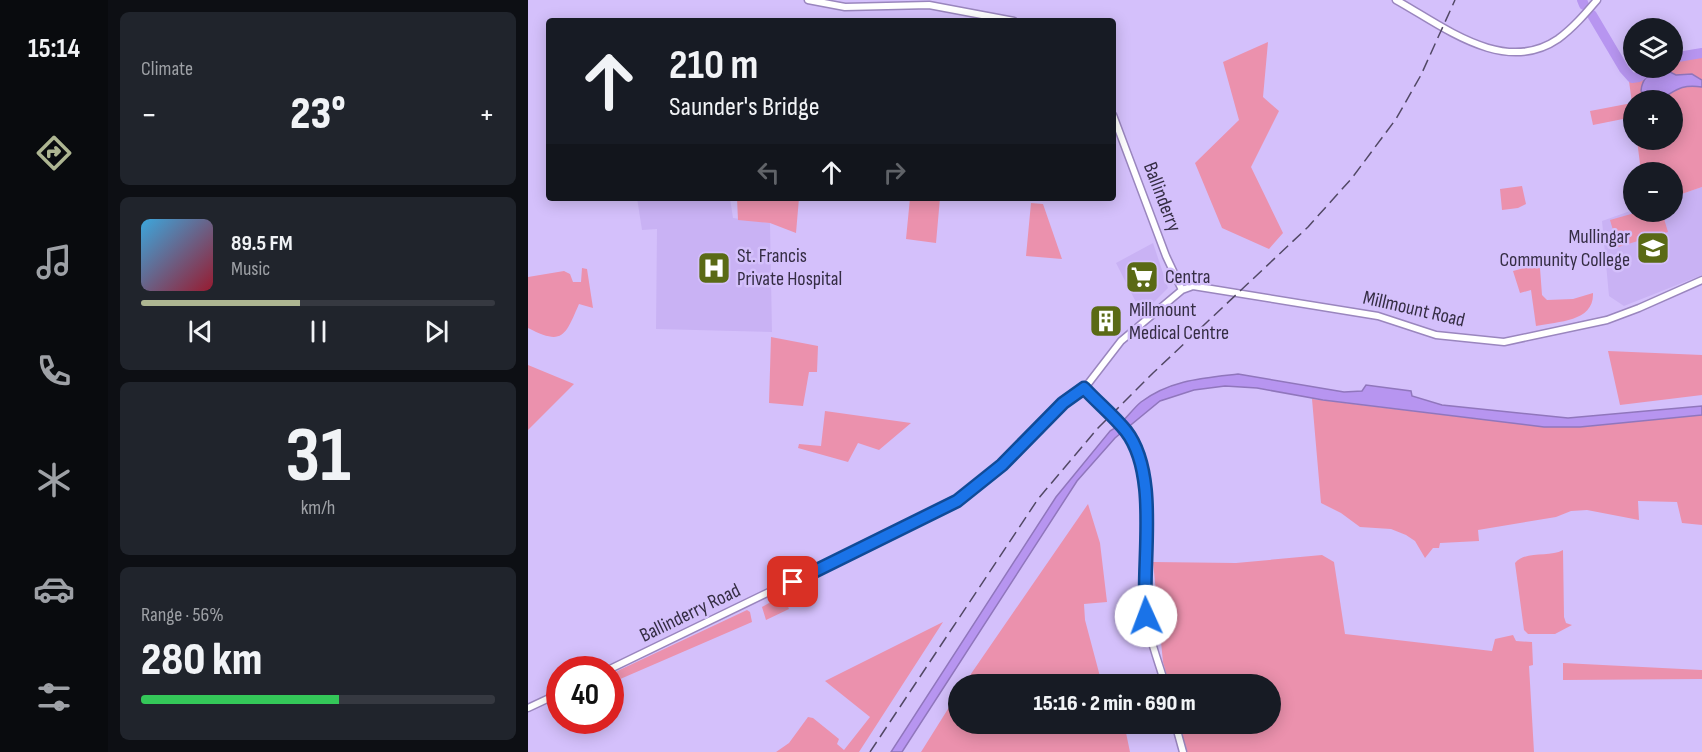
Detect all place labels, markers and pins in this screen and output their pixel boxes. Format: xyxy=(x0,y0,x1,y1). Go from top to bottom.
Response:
place label: Mullingar Community College xyxy=(1500,225,1630,272)
school or university icon: Mullingar Community College xyxy=(1635,230,1671,266)
place label: St. Francis Private Hospital xyxy=(737,244,842,291)
hospital icon: St. Francis Private Hospital xyxy=(696,250,732,286)
supermarket icon: Centra xyxy=(1124,259,1160,295)
place label: Centra xyxy=(1165,265,1210,289)
place label: Millmount Medical Centre xyxy=(1129,298,1229,345)
building icon: Millmount Medical Centre xyxy=(1088,303,1124,339)
pin xyxy=(767,556,818,607)

